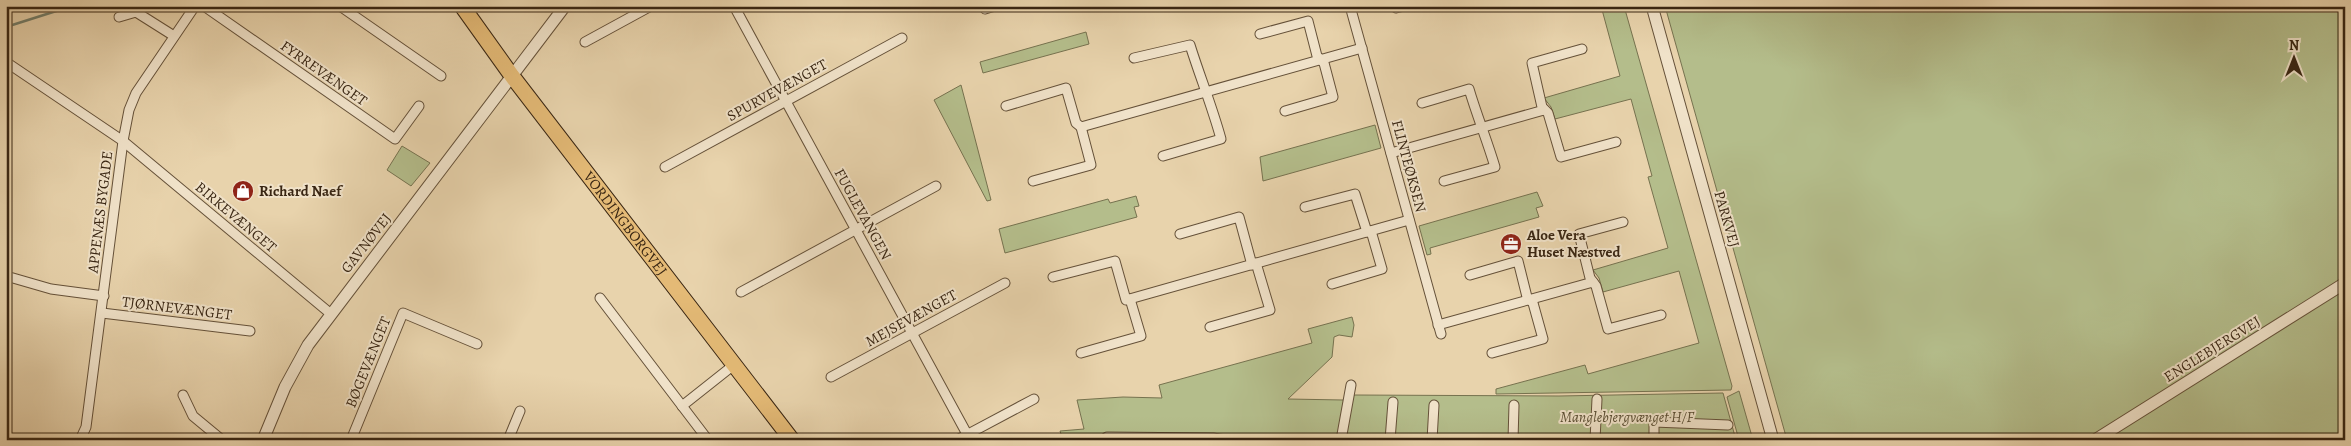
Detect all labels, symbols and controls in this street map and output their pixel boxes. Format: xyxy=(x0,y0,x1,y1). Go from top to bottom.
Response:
north arrow xyxy=(2268,32,2318,82)
street label: FYRREVÆNGET xyxy=(277,36,372,111)
text: N xyxy=(2289,36,2299,55)
street label: SPURVEVÆNGET xyxy=(723,54,831,126)
street label: FLINTEØKSEN xyxy=(1387,118,1431,215)
street label: APPENÆS BYGADE xyxy=(82,150,117,275)
street label: FUGLEVANGEN xyxy=(830,165,897,264)
street label: VORDINGBORGVEJ xyxy=(578,166,672,280)
street label: BIRKEVÆNGET xyxy=(191,177,281,257)
shop icon: Richard Naef xyxy=(231,179,255,203)
place label: Richard Naef xyxy=(259,181,343,201)
street label: PARKVEJ xyxy=(1709,188,1745,250)
street label: GAVNØVEJ xyxy=(336,209,396,277)
place label: Aloe Vera Huset Næstved xyxy=(1526,225,1621,262)
office icon: Aloe Vera Huset Næstved xyxy=(1499,232,1523,256)
street label: MEJSEVÆNGET xyxy=(862,284,961,351)
street label: TJØRNEVÆNGET xyxy=(121,291,234,325)
street label: ENGLEBJERGVEJ xyxy=(2160,311,2264,387)
street label: BØGEVÆNGET xyxy=(341,313,396,411)
park label: Manglebjergvænget H/F xyxy=(1560,407,1695,427)

